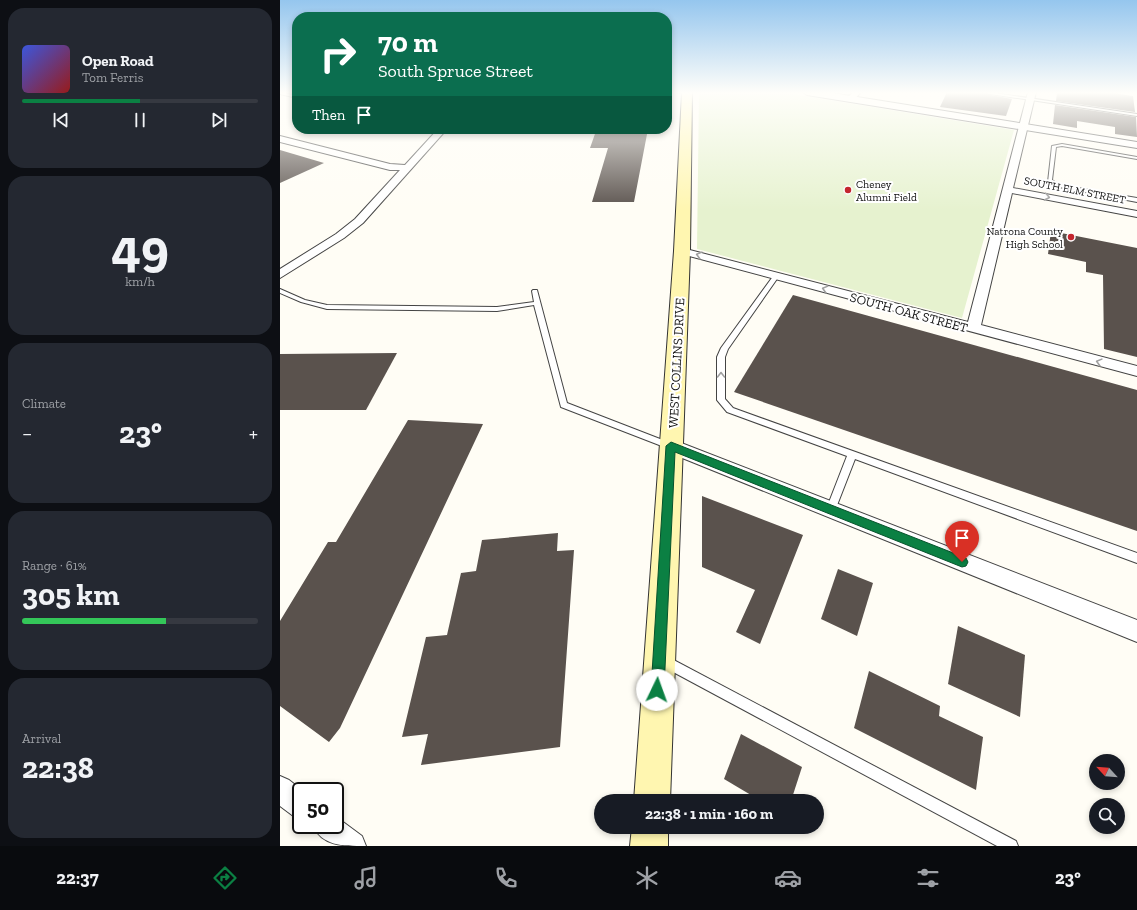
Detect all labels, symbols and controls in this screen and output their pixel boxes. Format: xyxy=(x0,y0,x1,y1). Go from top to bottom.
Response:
text: 70 m xyxy=(378,26,438,59)
icon: right xyxy=(312,28,364,80)
text: Open Road xyxy=(82,52,154,70)
text: South Spruce Street xyxy=(378,60,533,82)
text: Tom Ferris xyxy=(82,70,143,85)
icon: arrive xyxy=(353,104,375,126)
text: Then xyxy=(312,106,345,124)
icon: previous xyxy=(50,109,72,131)
icon: pause xyxy=(129,109,151,131)
icon: next xyxy=(208,109,230,131)
street label: SOUTH ELM STREET xyxy=(1023,174,1127,207)
place label: Cheney Alumni Field xyxy=(856,178,917,204)
marker: Cheney Alumni Field xyxy=(843,185,853,195)
one-way arrow xyxy=(1044,192,1050,201)
text: 49 xyxy=(111,217,169,279)
place label: Natrona County High School xyxy=(986,225,1063,251)
marker: Natrona County High School xyxy=(1066,232,1076,242)
one-way arrow xyxy=(696,251,703,260)
text: km/h xyxy=(125,274,155,289)
one-way arrow xyxy=(821,285,828,294)
street label: SOUTH OAK STREET xyxy=(848,290,969,335)
street label: WEST COLLINS DRIVE xyxy=(666,297,687,428)
one-way arrow xyxy=(1096,358,1102,366)
one-way arrow xyxy=(717,372,725,378)
text: Climate xyxy=(22,396,66,411)
text: 23° xyxy=(119,415,162,451)
text: − xyxy=(22,420,32,447)
text: + xyxy=(249,420,258,447)
pin xyxy=(945,521,979,562)
icon: arrive xyxy=(951,527,973,549)
text: Range · 61% xyxy=(22,558,87,573)
text: 305 km xyxy=(22,577,119,613)
position arrow xyxy=(636,669,678,711)
text: Arrival xyxy=(22,731,61,746)
text: 22:38 xyxy=(22,750,94,786)
north arrow xyxy=(1089,754,1125,790)
map controls xyxy=(1089,754,1125,834)
speed limit sign: 50 xyxy=(292,782,344,834)
button: search xyxy=(1089,798,1125,834)
text: 22:38 · 1 min · 160 m xyxy=(645,805,773,823)
icon: directions xyxy=(211,864,239,892)
icon: music xyxy=(352,864,380,892)
icon: phone xyxy=(492,864,520,892)
icon: climate xyxy=(633,864,661,892)
icon: car xyxy=(774,864,802,892)
icon: filters xyxy=(914,864,942,892)
text: 22:37 xyxy=(56,867,99,889)
text: 23° xyxy=(1055,867,1081,889)

